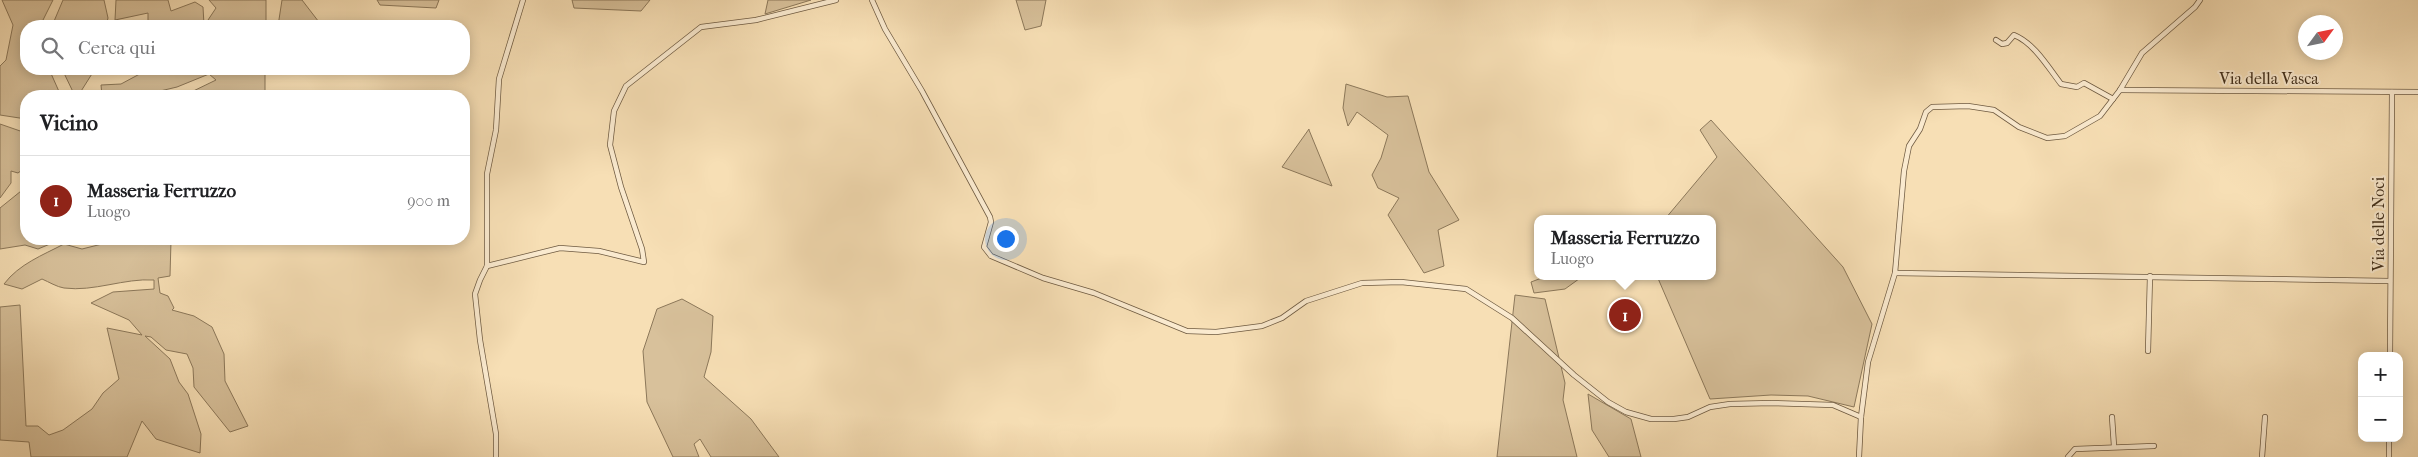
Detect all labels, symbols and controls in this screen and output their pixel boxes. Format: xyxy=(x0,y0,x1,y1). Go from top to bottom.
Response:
north arrow xyxy=(2298,15,2343,60)
search box xyxy=(20,20,470,75)
icon: search xyxy=(38,34,66,62)
text: Cerca qui xyxy=(78,37,156,59)
street label: Via della Vasca xyxy=(2218,69,2319,88)
text: Vicino xyxy=(40,111,98,135)
street label: Via delle Noci xyxy=(2369,177,2388,272)
text: Masseria Ferruzzo xyxy=(87,180,236,202)
text: 1 xyxy=(53,191,59,210)
text: 900 m xyxy=(407,191,450,210)
text: Luogo xyxy=(87,202,130,221)
popup xyxy=(1534,215,1716,280)
your location xyxy=(993,226,1019,252)
text: Masseria Ferruzzo xyxy=(1550,227,1700,249)
text: Luogo xyxy=(1550,249,1594,268)
pin: 1 xyxy=(1609,296,1641,334)
map controls xyxy=(2358,352,2403,442)
button: + xyxy=(2358,352,2403,397)
button: − xyxy=(2358,397,2403,442)

